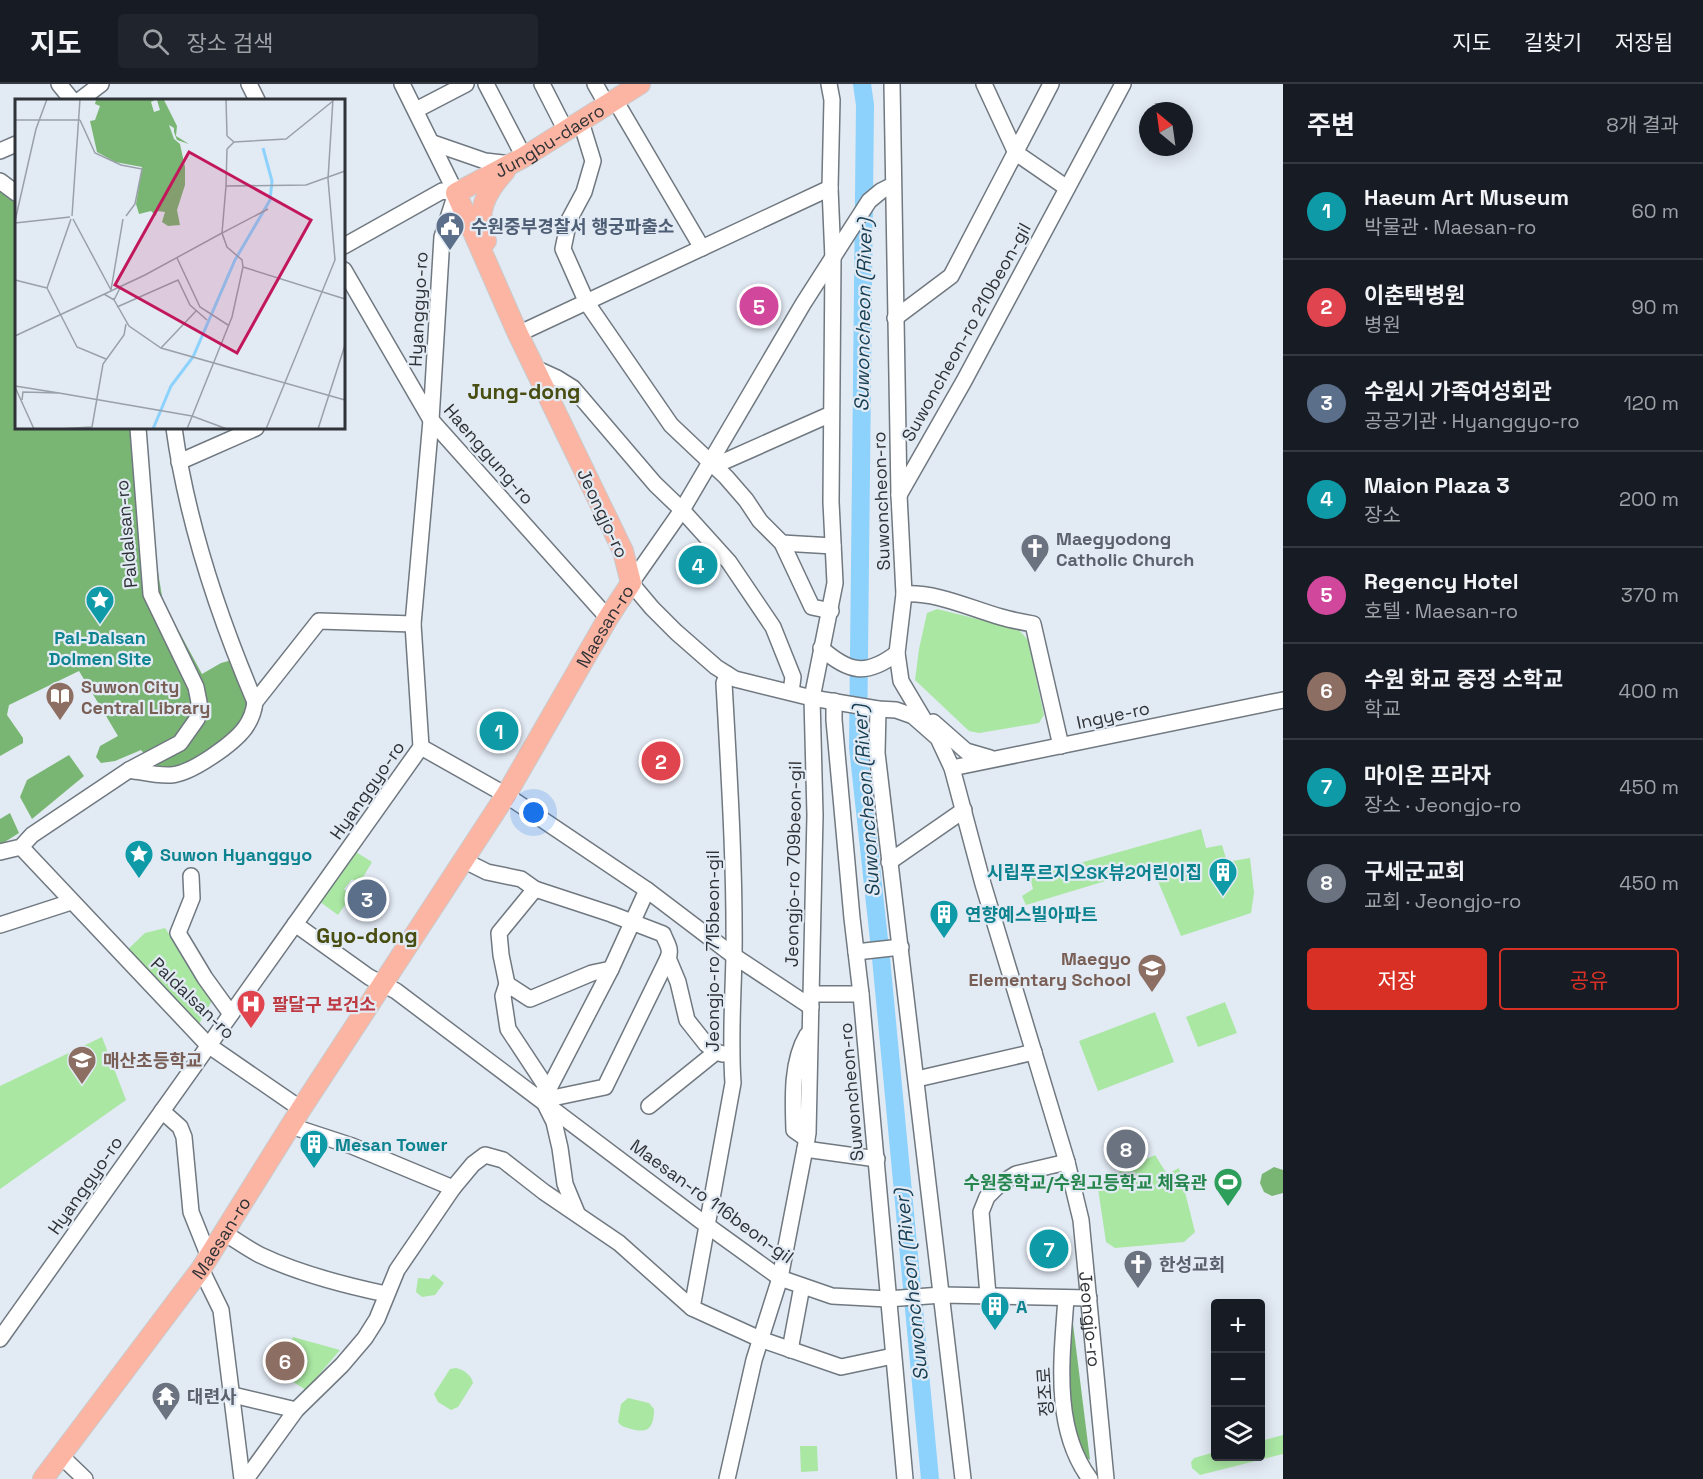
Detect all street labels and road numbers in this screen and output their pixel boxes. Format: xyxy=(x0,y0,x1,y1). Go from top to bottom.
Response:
street label: Jungbu-daero xyxy=(490,98,609,182)
street label: Suwoncheon-ro 210beon-gil xyxy=(896,219,1036,445)
street label: Hyanggyo-ro xyxy=(403,251,433,367)
street label: Haenggung-ro xyxy=(439,399,539,509)
street label: Suwoncheon-ro xyxy=(867,431,895,571)
street label: Jeongjo-ro xyxy=(572,465,634,561)
street label: Paldalsan-ro xyxy=(110,479,142,589)
street label: Maesan-ro xyxy=(570,580,638,672)
street label: Ingye-ro xyxy=(1074,696,1152,734)
street label: Hyanggyo-ro xyxy=(325,736,409,844)
street label: Jeongjo-ro 709beon-gil xyxy=(780,761,806,967)
street label: Jeongjo-ro 715beon-gil xyxy=(701,850,724,1052)
street label: Paldalsan-ro xyxy=(146,952,240,1044)
street label: Suwoncheon-ro xyxy=(833,1022,869,1162)
street label: Hyanggyo-ro xyxy=(43,1131,127,1239)
street label: Maesan-ro 116beon-gil xyxy=(626,1134,798,1268)
street label: Maesan-ro xyxy=(186,1192,255,1283)
street label: Jeongjo-ro xyxy=(1075,1270,1107,1368)
street label: 정조로 xyxy=(1032,1366,1058,1418)

